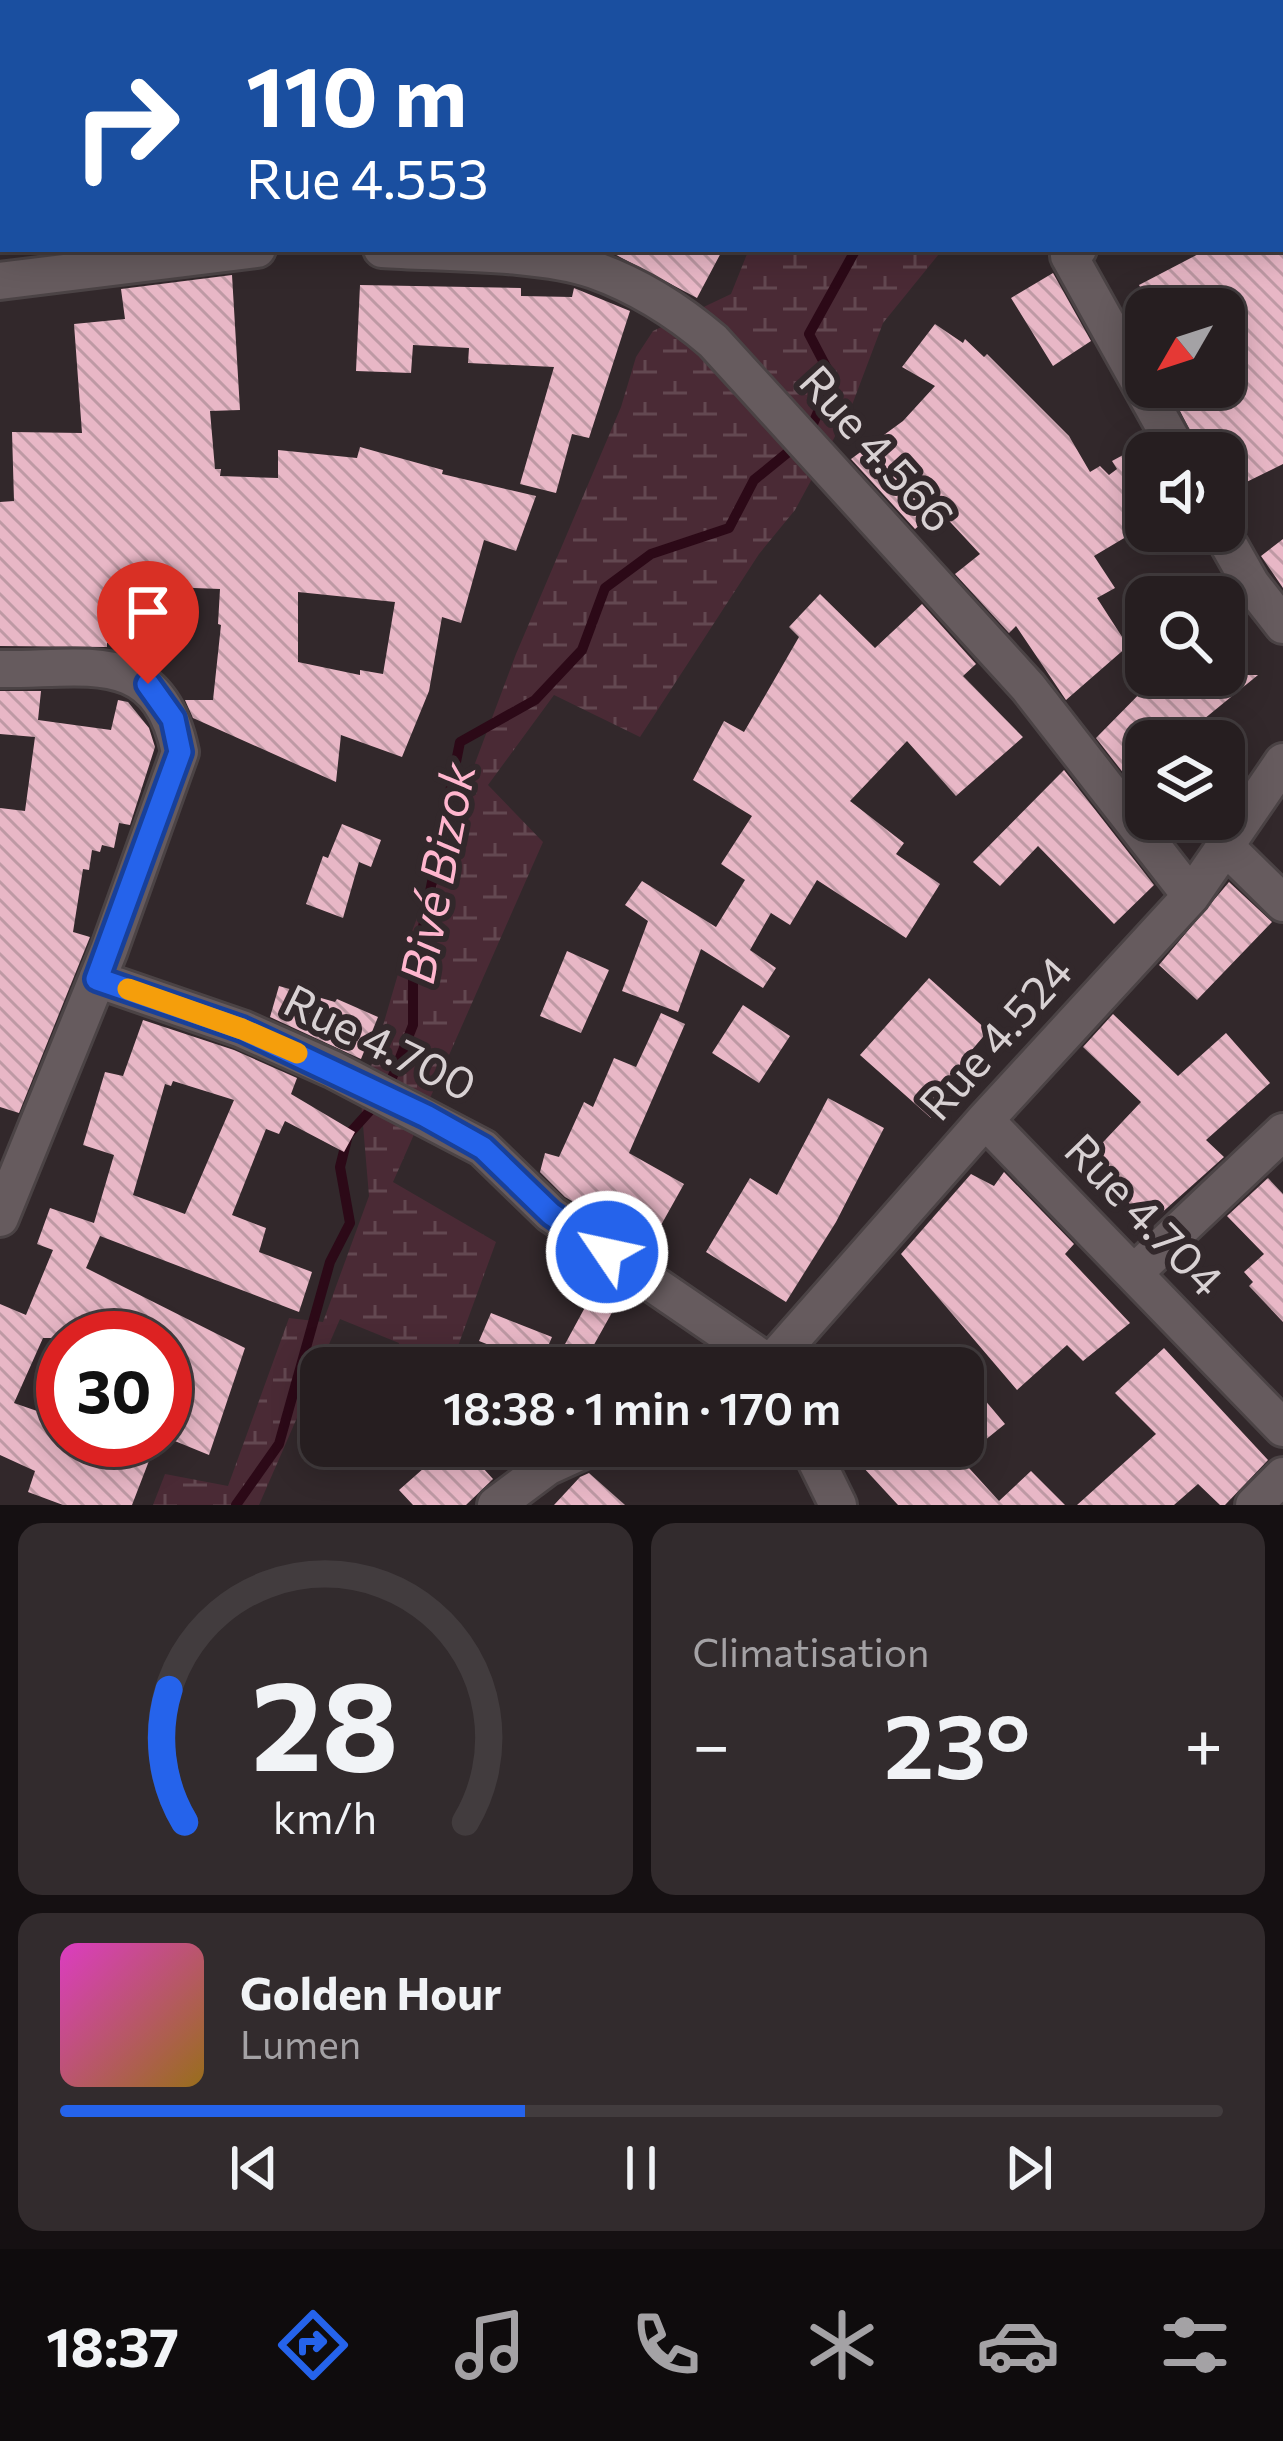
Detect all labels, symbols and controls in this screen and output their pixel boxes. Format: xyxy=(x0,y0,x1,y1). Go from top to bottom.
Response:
text: 110 m xyxy=(246,42,467,144)
icon: right xyxy=(48,48,204,204)
text: Rue 4.553 xyxy=(246,144,488,210)
north arrow xyxy=(1125,288,1245,408)
map controls xyxy=(1125,288,1245,840)
street label: Rue 4.566 xyxy=(790,353,968,542)
button: sound xyxy=(1125,432,1245,552)
pin xyxy=(97,561,199,684)
button: search xyxy=(1125,576,1245,696)
icon: arrive xyxy=(115,579,181,645)
button: layers xyxy=(1125,720,1245,840)
water label: Bivé Bizok xyxy=(385,756,486,988)
street label: Rue 4.524 xyxy=(906,943,1082,1130)
street label: Rue 4.700 xyxy=(276,971,486,1111)
street label: Rue 4.704 xyxy=(1055,1121,1237,1306)
position arrow xyxy=(544,1189,670,1315)
speed limit sign: 30 xyxy=(36,1311,192,1467)
text: 18:38 · 1 min · 170 m xyxy=(443,1379,841,1434)
text: Climatisation xyxy=(693,1627,929,1675)
text: 28 xyxy=(252,1644,399,1797)
text: 23° xyxy=(884,1687,1031,1798)
text: − xyxy=(693,1702,730,1783)
text: + xyxy=(1184,1702,1223,1783)
text: km/h xyxy=(273,1790,377,1843)
text: Golden Hour xyxy=(240,1964,501,2019)
text: Lumen xyxy=(240,2019,361,2067)
icon: previous xyxy=(221,2135,287,2201)
icon: pause xyxy=(608,2135,674,2201)
icon: next xyxy=(996,2135,1062,2201)
icon: directions xyxy=(271,2303,355,2387)
icon: music xyxy=(448,2303,532,2387)
icon: phone xyxy=(624,2303,708,2387)
icon: climate xyxy=(800,2303,884,2387)
icon: car xyxy=(976,2303,1060,2387)
icon: filters xyxy=(1153,2303,1237,2387)
text: 18:37 xyxy=(46,2312,179,2378)

